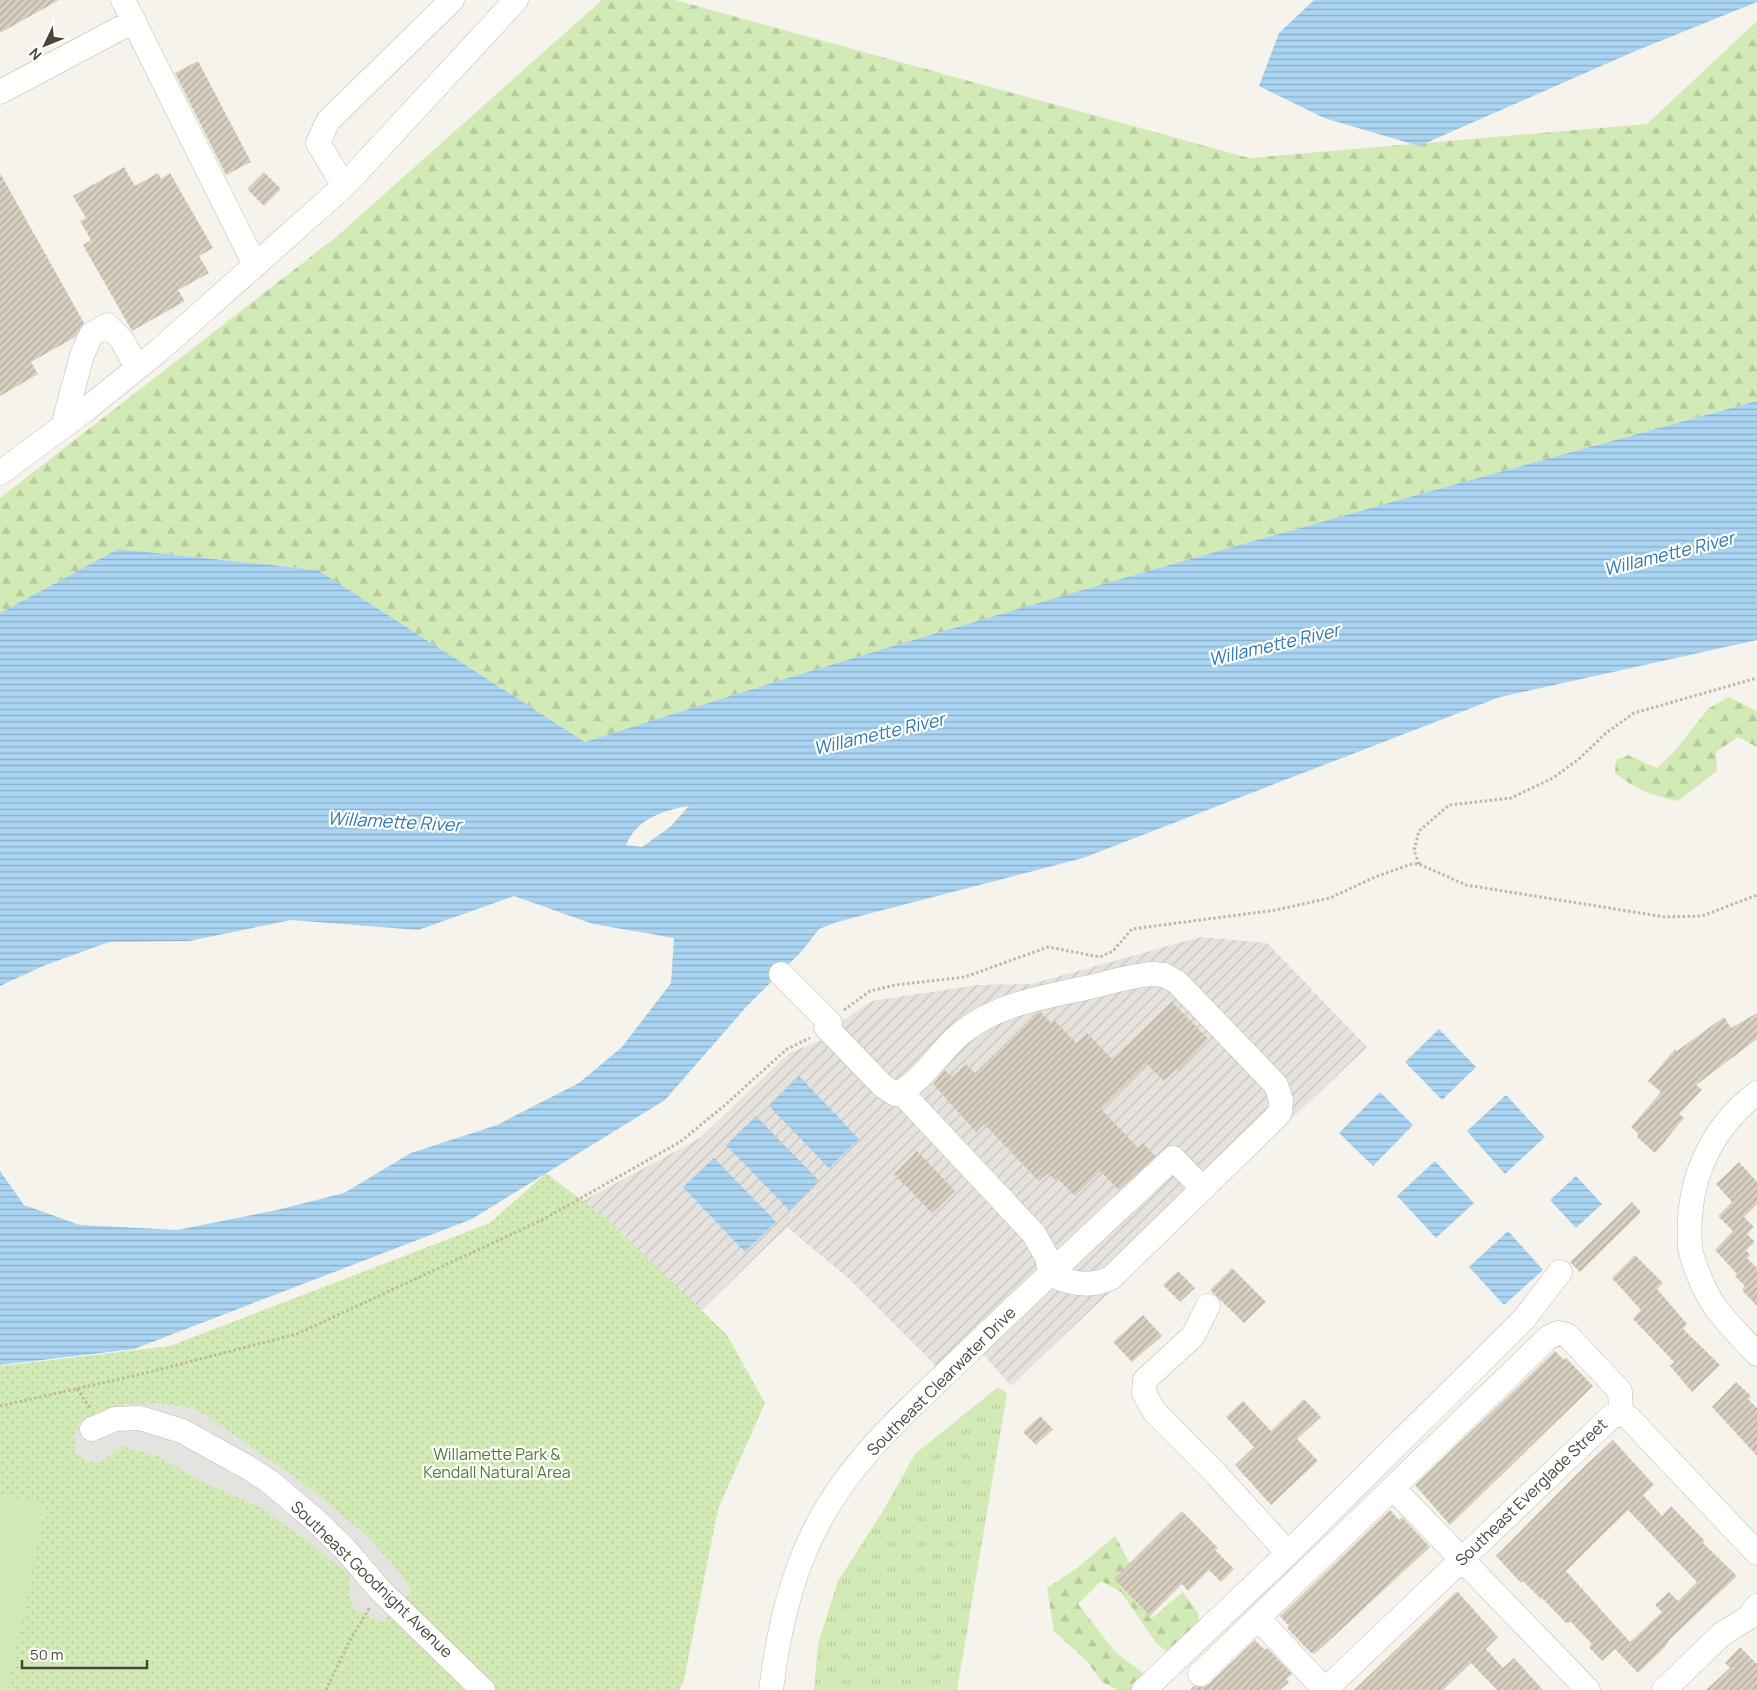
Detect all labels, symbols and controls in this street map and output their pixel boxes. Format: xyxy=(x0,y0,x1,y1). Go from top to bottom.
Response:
north arrow xyxy=(20,20,70,70)
text: N xyxy=(25,44,46,64)
water label: Willamette River xyxy=(1601,525,1739,581)
water label: Willamette River xyxy=(1206,617,1344,671)
water label: Willamette River xyxy=(811,706,949,760)
water label: Willamette River xyxy=(327,806,464,837)
street label: Southeast Clearwater Drive xyxy=(862,1302,1020,1460)
street label: Southeast Everglade Street xyxy=(1450,1413,1612,1571)
park label: Willamette Park & Kendall Natural Area xyxy=(423,1443,571,1483)
street label: Southeast Goodnight Avenue xyxy=(286,1496,458,1662)
scale bar xyxy=(22,1638,148,1670)
text: 50 m xyxy=(30,1644,64,1665)

